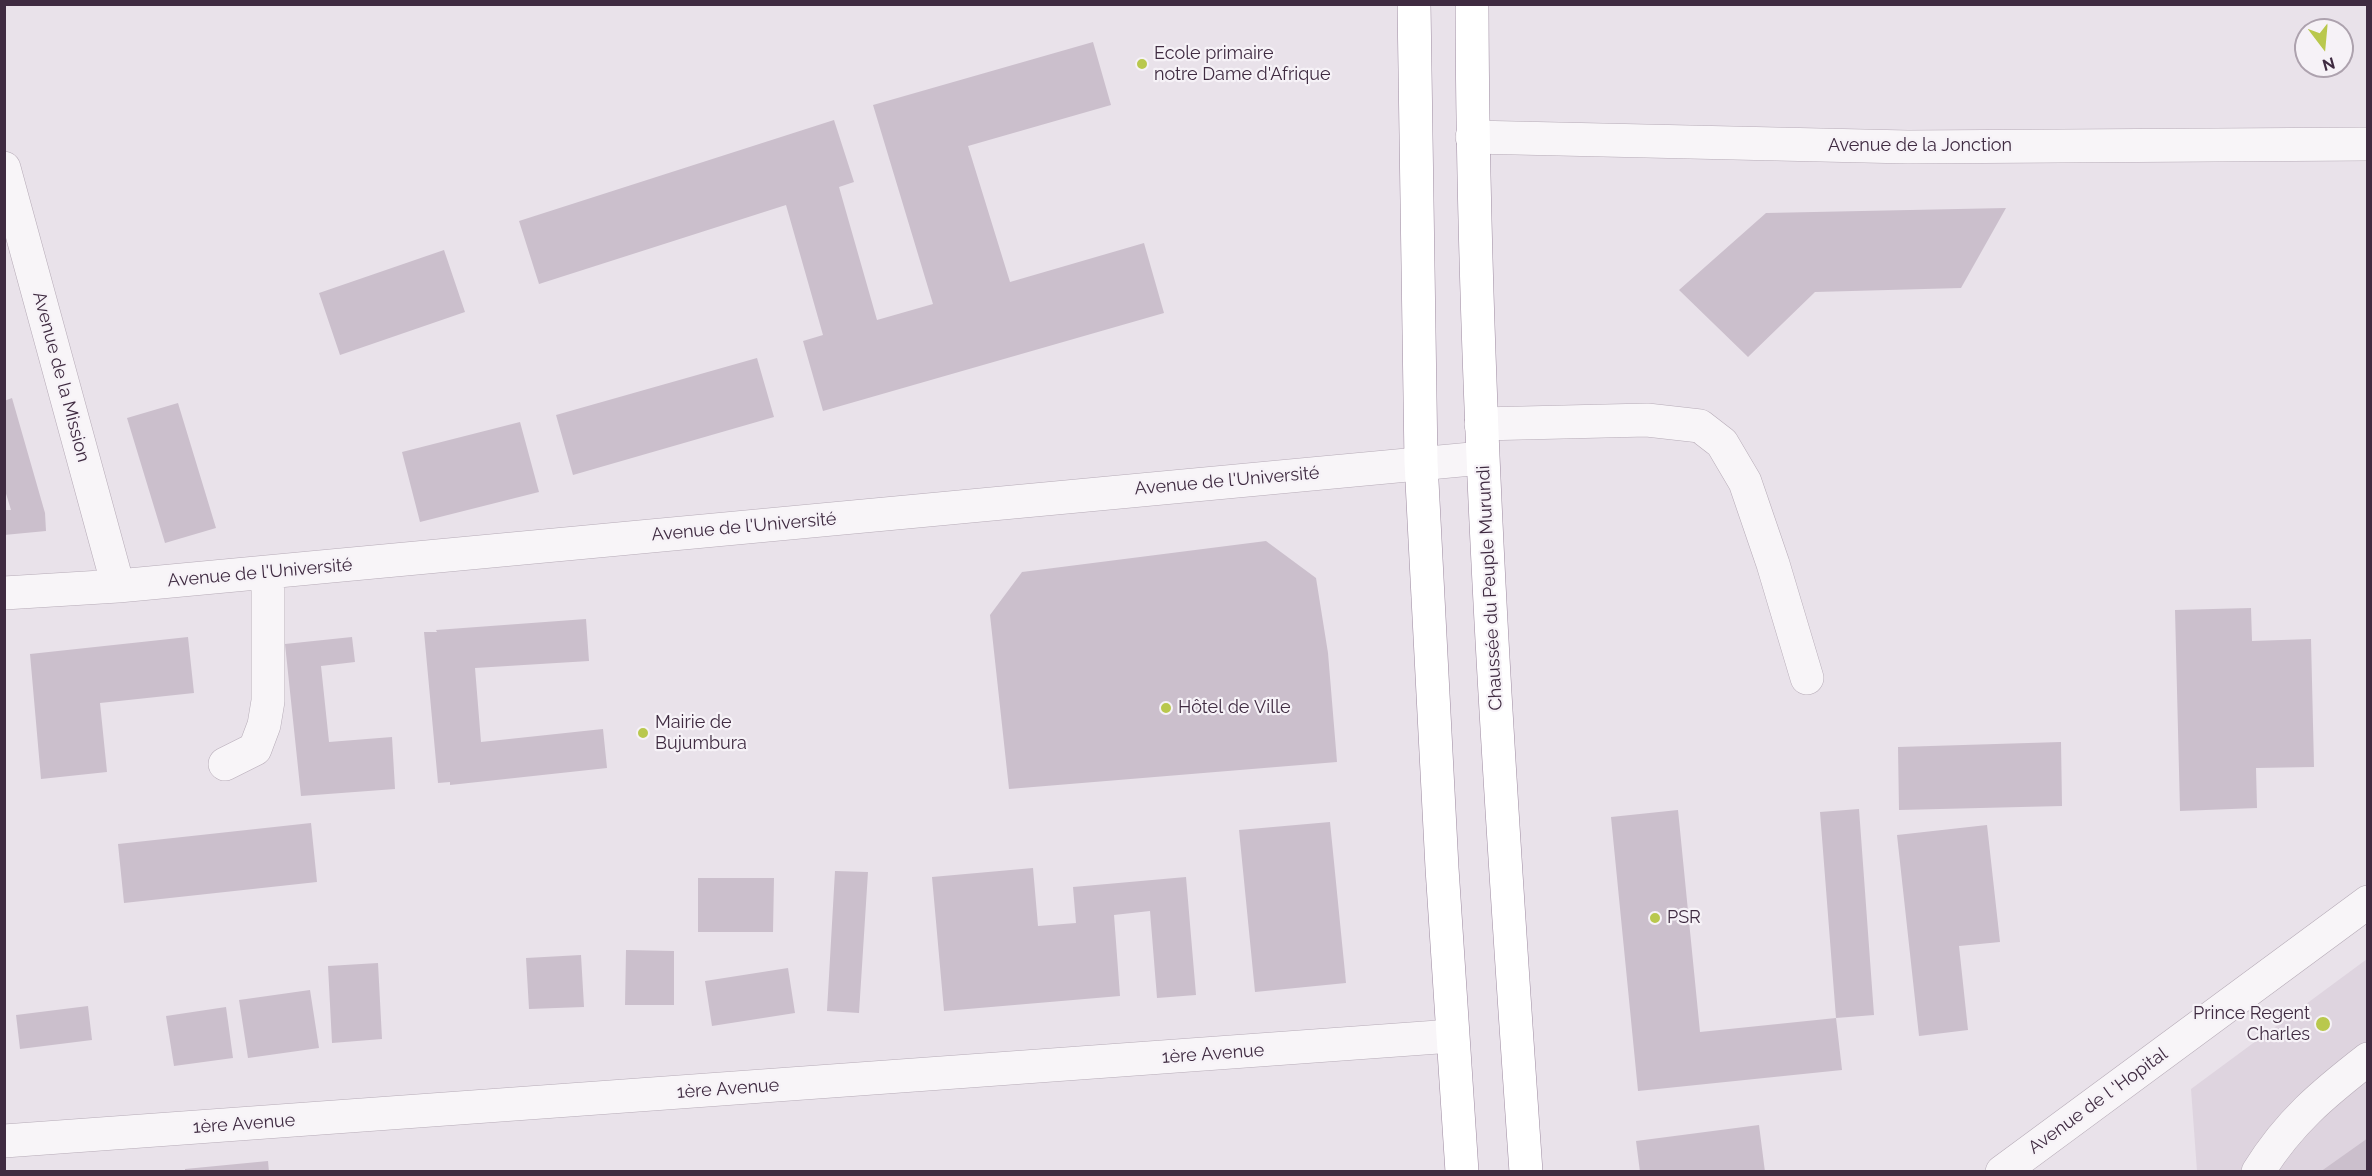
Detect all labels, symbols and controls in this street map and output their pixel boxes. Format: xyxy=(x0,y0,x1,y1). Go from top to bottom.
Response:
north arrow xyxy=(2294,18,2354,78)
place label: Ecole primaire notre Dame d'Afrique xyxy=(1154,43,1331,86)
text: N xyxy=(2320,53,2337,75)
marker: Ecole primaire notre Dame d'Afrique xyxy=(1135,57,1149,71)
street label: Avenue de la Jonction xyxy=(1828,135,2012,157)
street label: Avenue de la Mission xyxy=(28,289,94,465)
street label: Avenue de l'Université xyxy=(1134,462,1320,500)
street label: Chaussée du Peuple Murundi xyxy=(1473,465,1507,711)
street label: Avenue de l'Université xyxy=(651,508,837,546)
street label: Avenue de l'Université xyxy=(167,554,353,592)
place label: Hôtel de Ville xyxy=(1178,697,1290,719)
marker: Hôtel de Ville xyxy=(1159,701,1173,715)
place label: Mairie de Bujumbura xyxy=(655,712,747,754)
marker: Mairie de Bujumbura xyxy=(636,726,650,740)
place label: PSR xyxy=(1667,907,1701,929)
marker: PSR xyxy=(1648,911,1662,925)
place label: Prince Regent Charles xyxy=(2193,1003,2310,1046)
marker: Prince Regent Charles xyxy=(2314,1015,2332,1033)
street label: 1ère Avenue xyxy=(1161,1040,1265,1068)
street label: Avenue de l 'Hopital xyxy=(2024,1043,2172,1159)
street label: 1ère Avenue xyxy=(676,1075,780,1103)
street label: 1ère Avenue xyxy=(192,1110,296,1138)

